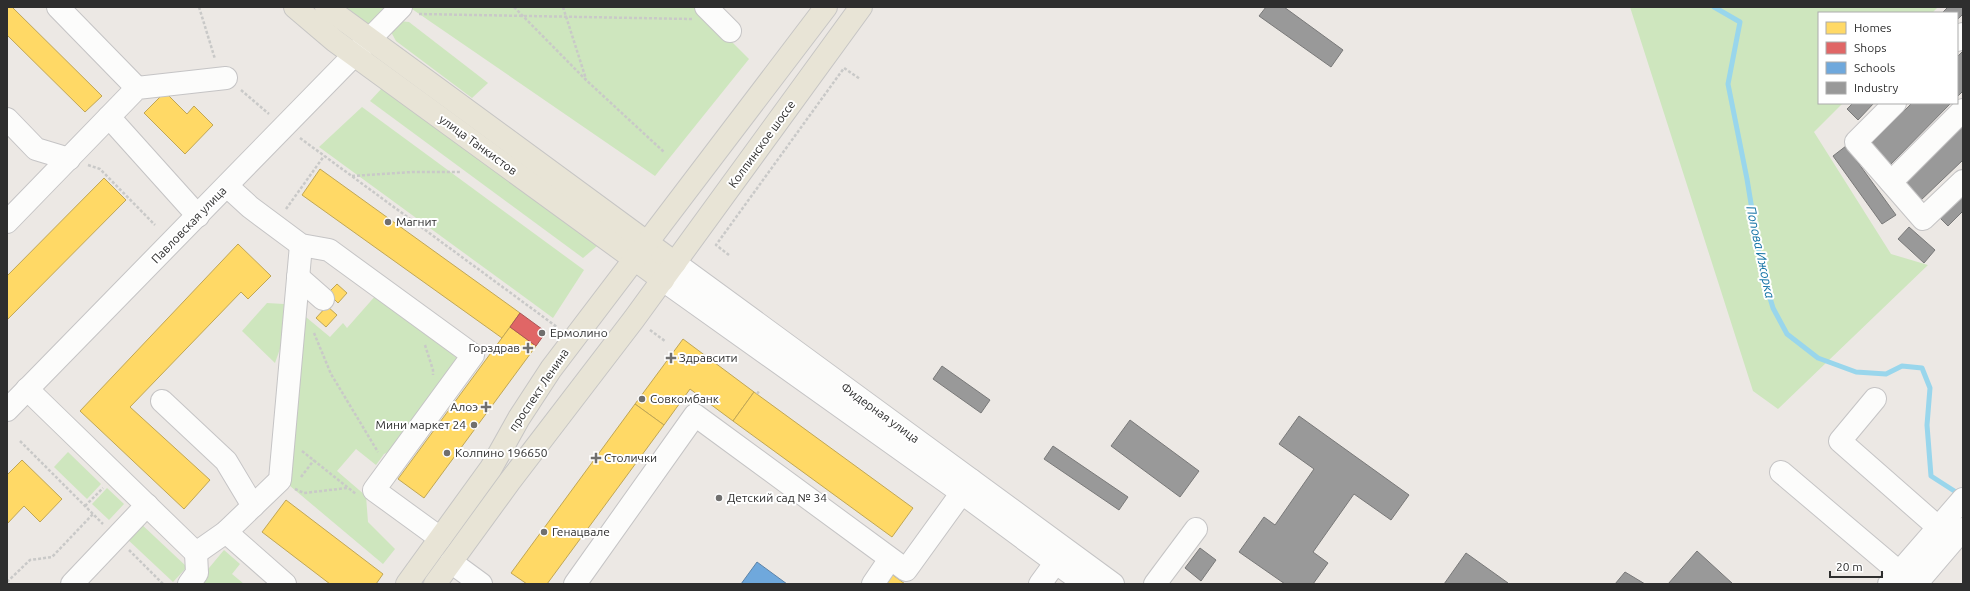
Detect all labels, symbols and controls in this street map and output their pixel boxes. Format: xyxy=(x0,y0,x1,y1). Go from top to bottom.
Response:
legend xyxy=(1818,12,1958,104)
text: Homes xyxy=(1854,21,1892,34)
text: Shops xyxy=(1854,41,1886,54)
text: Schools xyxy=(1854,61,1895,74)
text: Industry xyxy=(1854,81,1899,94)
street label: Колпинское шоссе xyxy=(726,98,798,190)
street label: улица Танкистов xyxy=(437,112,520,177)
street label: Павловская улица xyxy=(149,184,229,266)
water label: Попова Ижорка xyxy=(1744,205,1778,299)
place label: Магнит xyxy=(396,215,438,228)
marker: Магнит xyxy=(383,217,393,227)
place label: Ермолино xyxy=(550,326,608,339)
marker: Ермолино xyxy=(537,328,547,338)
place label: Горздрав xyxy=(469,341,520,354)
marker: Горздрав xyxy=(523,343,533,353)
street label: проспект Ленина xyxy=(506,346,571,433)
place label: Здравсити xyxy=(679,351,738,364)
marker: Здравсити xyxy=(666,353,676,363)
street label: Фидерная улица xyxy=(839,380,922,445)
place label: Совкомбанк xyxy=(650,392,719,405)
marker: Совкомбанк xyxy=(637,394,647,404)
place label: Алоэ xyxy=(450,400,478,413)
marker: Алоэ xyxy=(481,402,491,412)
place label: Мини маркет 24 xyxy=(375,418,466,431)
marker: Мини маркет 24 xyxy=(469,420,479,430)
place label: Колпино 196650 xyxy=(455,446,548,459)
marker: Колпино 196650 xyxy=(442,448,452,458)
place label: Столички xyxy=(604,451,657,464)
marker: Столички xyxy=(591,453,601,463)
place label: Детский сад № 34 xyxy=(727,491,827,504)
marker: Детский сад № 34 xyxy=(714,493,724,503)
place label: Генацвале xyxy=(552,525,610,538)
marker: Генацвале xyxy=(539,527,549,537)
scale bar xyxy=(1830,553,1882,579)
text: 20 m xyxy=(1836,560,1863,573)

